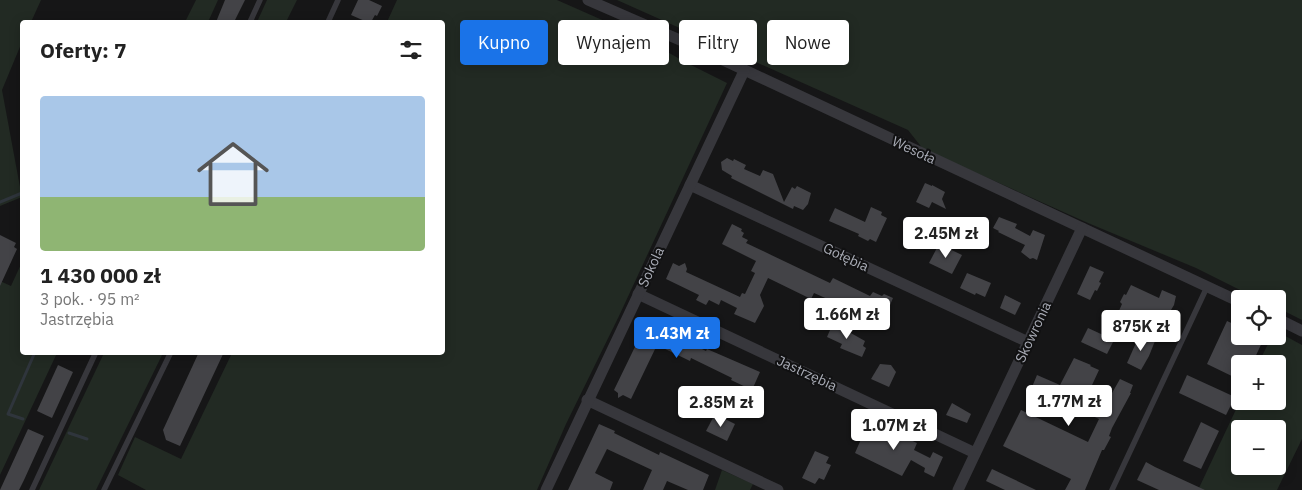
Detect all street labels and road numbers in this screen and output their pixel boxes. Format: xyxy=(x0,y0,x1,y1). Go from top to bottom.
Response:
street label: Wesoła xyxy=(889,132,939,168)
street label: Gołębia xyxy=(820,239,872,276)
street label: Sokola xyxy=(634,244,668,290)
street label: Skowronia xyxy=(1011,298,1055,366)
street label: Jastrzębia xyxy=(774,351,841,395)

